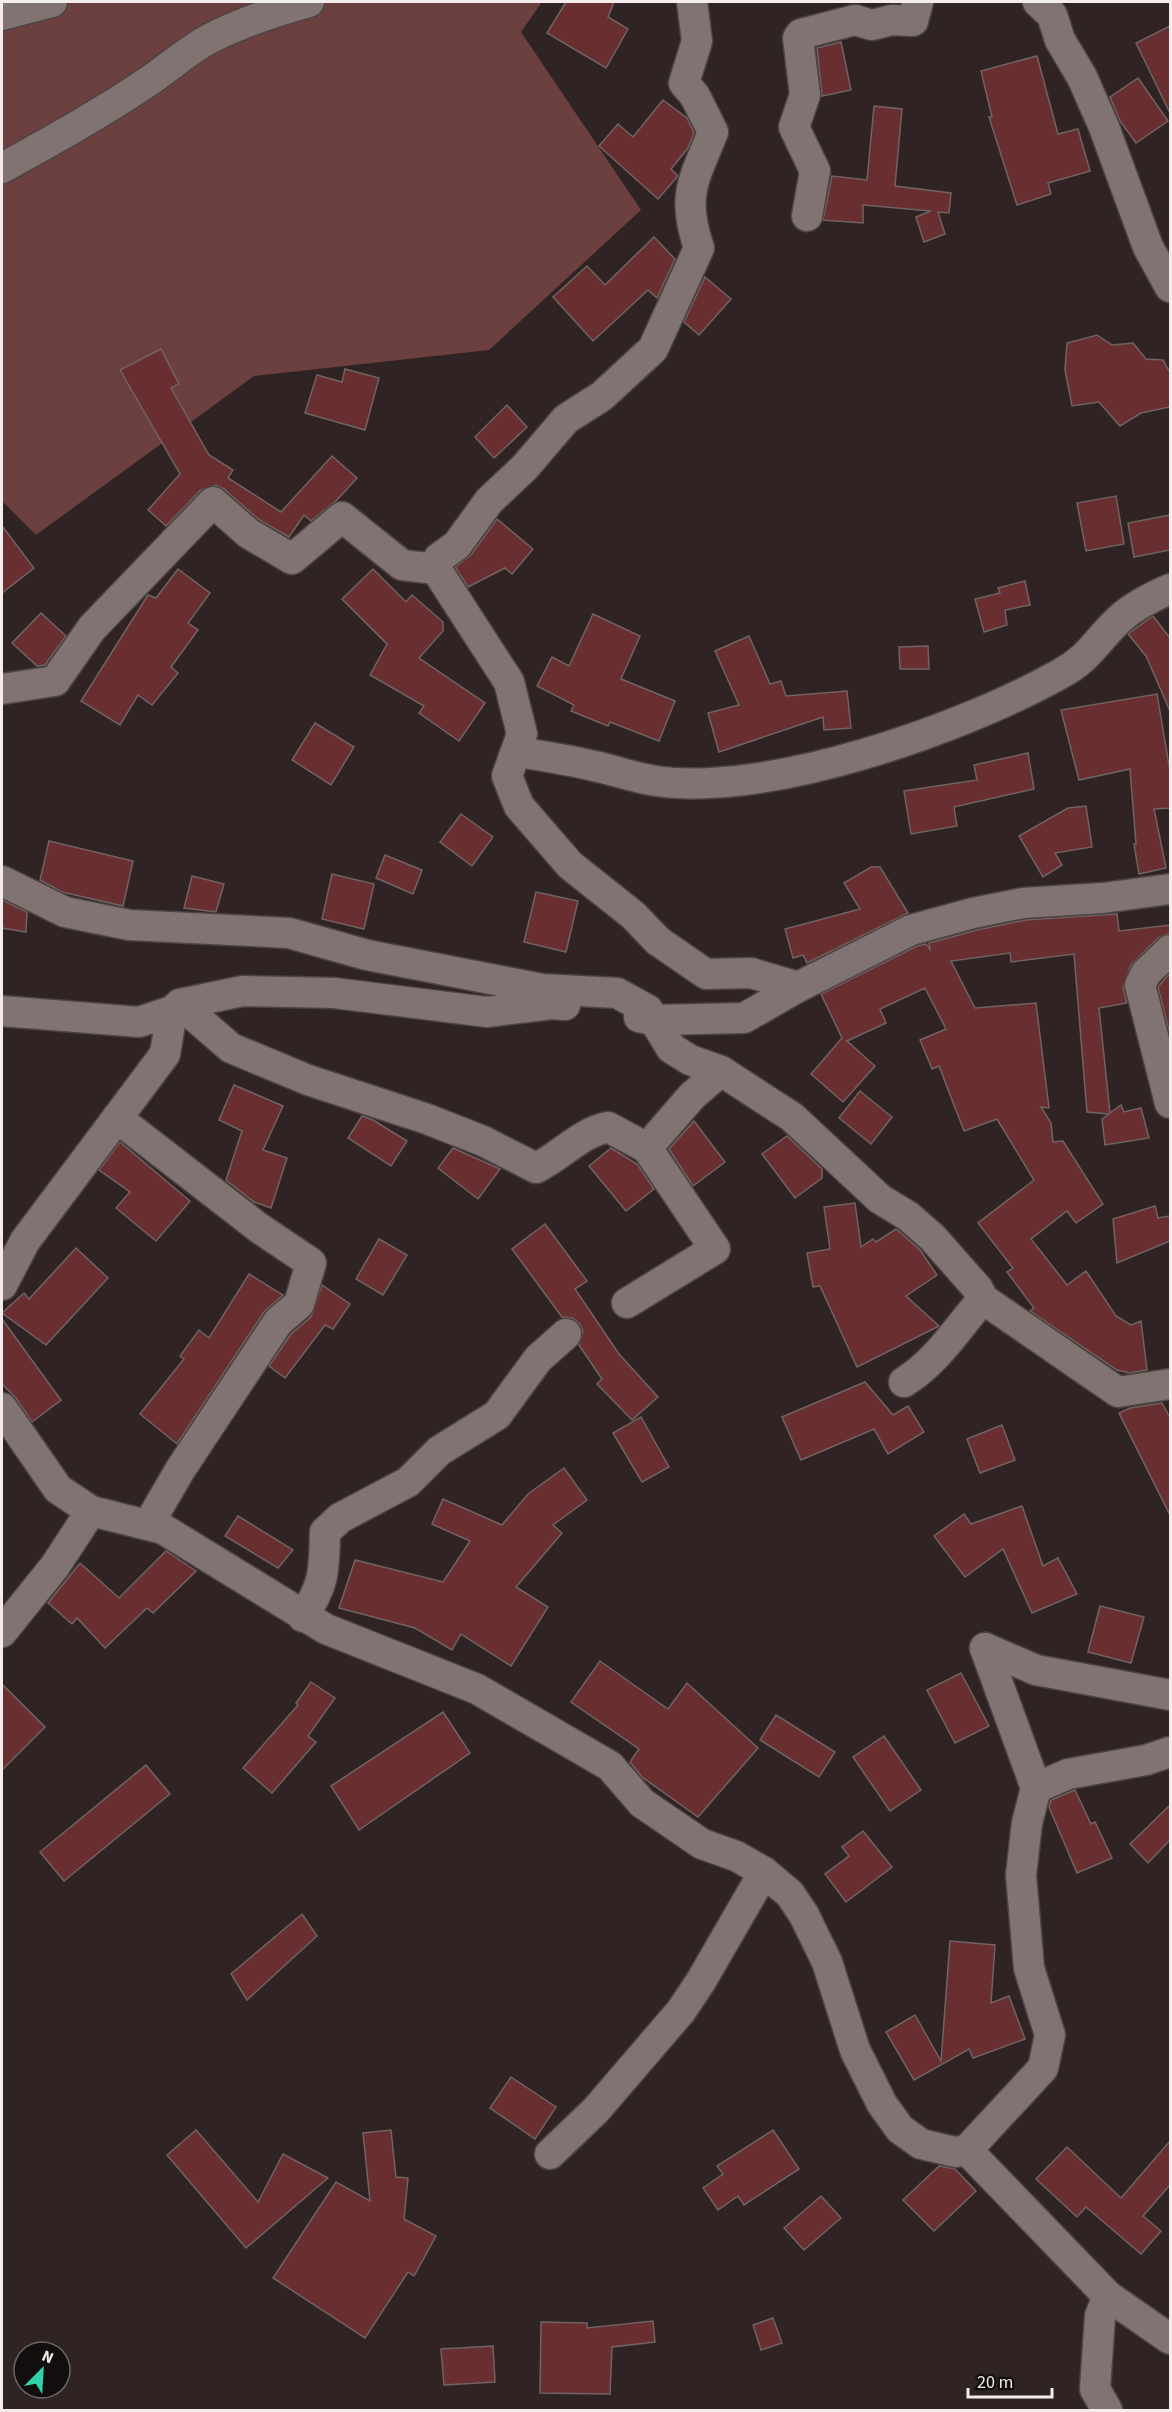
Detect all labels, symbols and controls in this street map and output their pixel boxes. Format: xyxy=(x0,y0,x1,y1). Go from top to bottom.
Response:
north arrow xyxy=(12,2340,72,2400)
text: N xyxy=(38,2345,57,2369)
scale bar xyxy=(968,2361,1052,2399)
text: 20 m xyxy=(977,2370,1013,2395)

